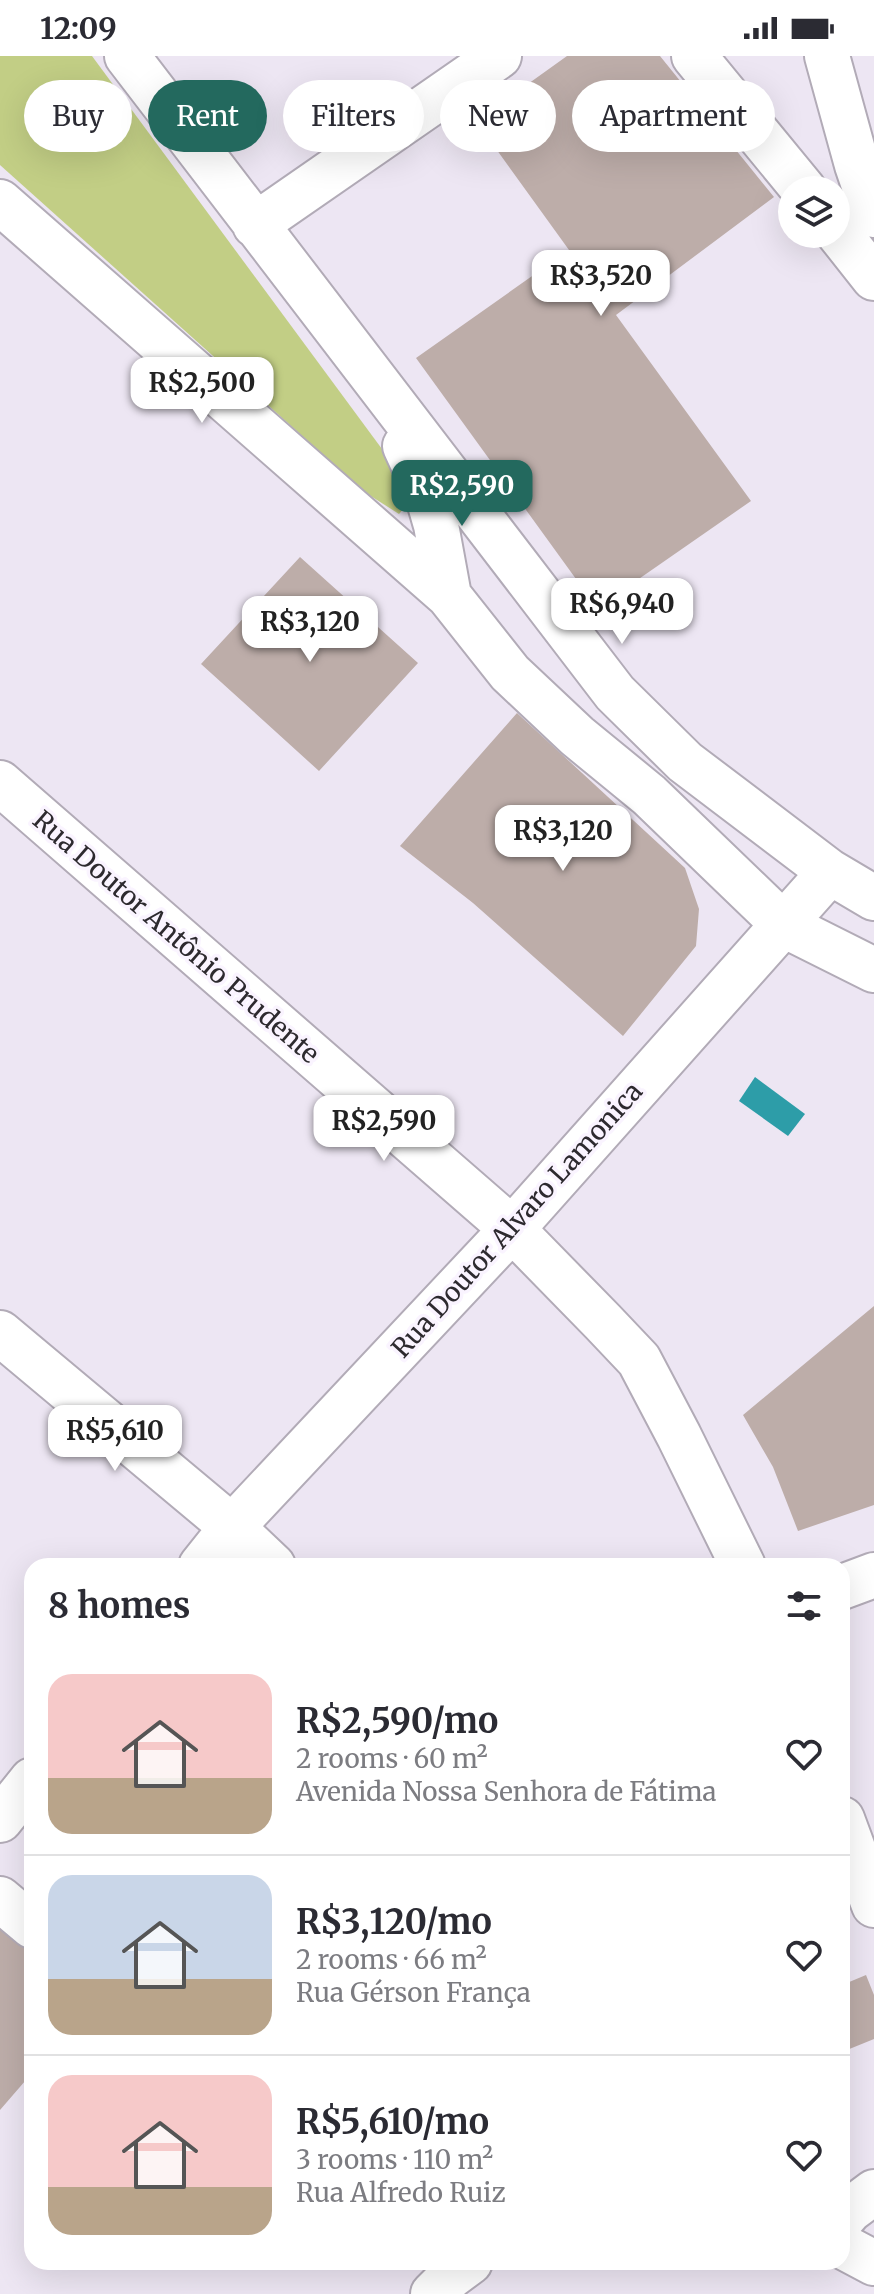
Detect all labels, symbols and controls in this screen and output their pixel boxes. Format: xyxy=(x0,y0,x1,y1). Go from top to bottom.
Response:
text: 12:09 xyxy=(40,9,117,47)
chip: Buy xyxy=(24,80,132,152)
chip: Rent xyxy=(148,80,267,152)
chip: Filters xyxy=(283,80,424,152)
chip: New xyxy=(440,80,556,152)
chip: Apartment xyxy=(572,80,775,152)
map controls xyxy=(778,176,850,248)
button: layers xyxy=(778,176,850,248)
pin: R$3,520 xyxy=(527,250,675,318)
text: R$3,520 xyxy=(550,259,652,292)
pin: R$2,500 xyxy=(128,357,276,425)
text: R$2,500 xyxy=(149,366,255,399)
pin: R$2,590 xyxy=(388,460,536,528)
text: R$2,590 xyxy=(409,469,515,502)
pin: R$6,940 xyxy=(548,578,696,646)
text: R$6,940 xyxy=(569,587,675,620)
pin: R$3,120 xyxy=(236,596,384,664)
text: R$3,120 xyxy=(260,605,360,638)
street label: Rua Doutor Antônio Prudente xyxy=(26,803,326,1070)
pin: R$3,120 xyxy=(489,805,637,873)
text: R$3,120 xyxy=(513,814,613,847)
street label: Rua Doutor Alvaro Lamonica xyxy=(384,1075,649,1364)
pin: R$2,590 xyxy=(310,1095,458,1163)
text: R$2,590 xyxy=(331,1104,437,1137)
pin: R$5,610 xyxy=(41,1405,189,1473)
text: R$5,610 xyxy=(66,1414,164,1447)
icon: filters xyxy=(782,1584,826,1628)
text: 8 homes xyxy=(48,1585,190,1627)
text: R$2,590/mo xyxy=(296,1700,498,1742)
icon: home xyxy=(112,1706,208,1802)
icon: heart xyxy=(782,1732,826,1776)
text: 2 rooms · 60 m² xyxy=(296,1742,488,1775)
text: Avenida Nossa Senhora de Fátima xyxy=(296,1775,716,1808)
text: R$3,120/mo xyxy=(296,1901,492,1943)
icon: home xyxy=(112,1907,208,2003)
icon: heart xyxy=(782,1933,826,1977)
text: 2 rooms · 66 m² xyxy=(296,1943,487,1976)
text: Rua Gérson França xyxy=(296,1976,531,2009)
text: R$5,610/mo xyxy=(296,2101,489,2143)
icon: home xyxy=(112,2107,208,2203)
icon: heart xyxy=(782,2133,826,2177)
text: 3 rooms · 110 m² xyxy=(296,2143,493,2176)
text: Rua Alfredo Ruiz xyxy=(296,2176,506,2209)

